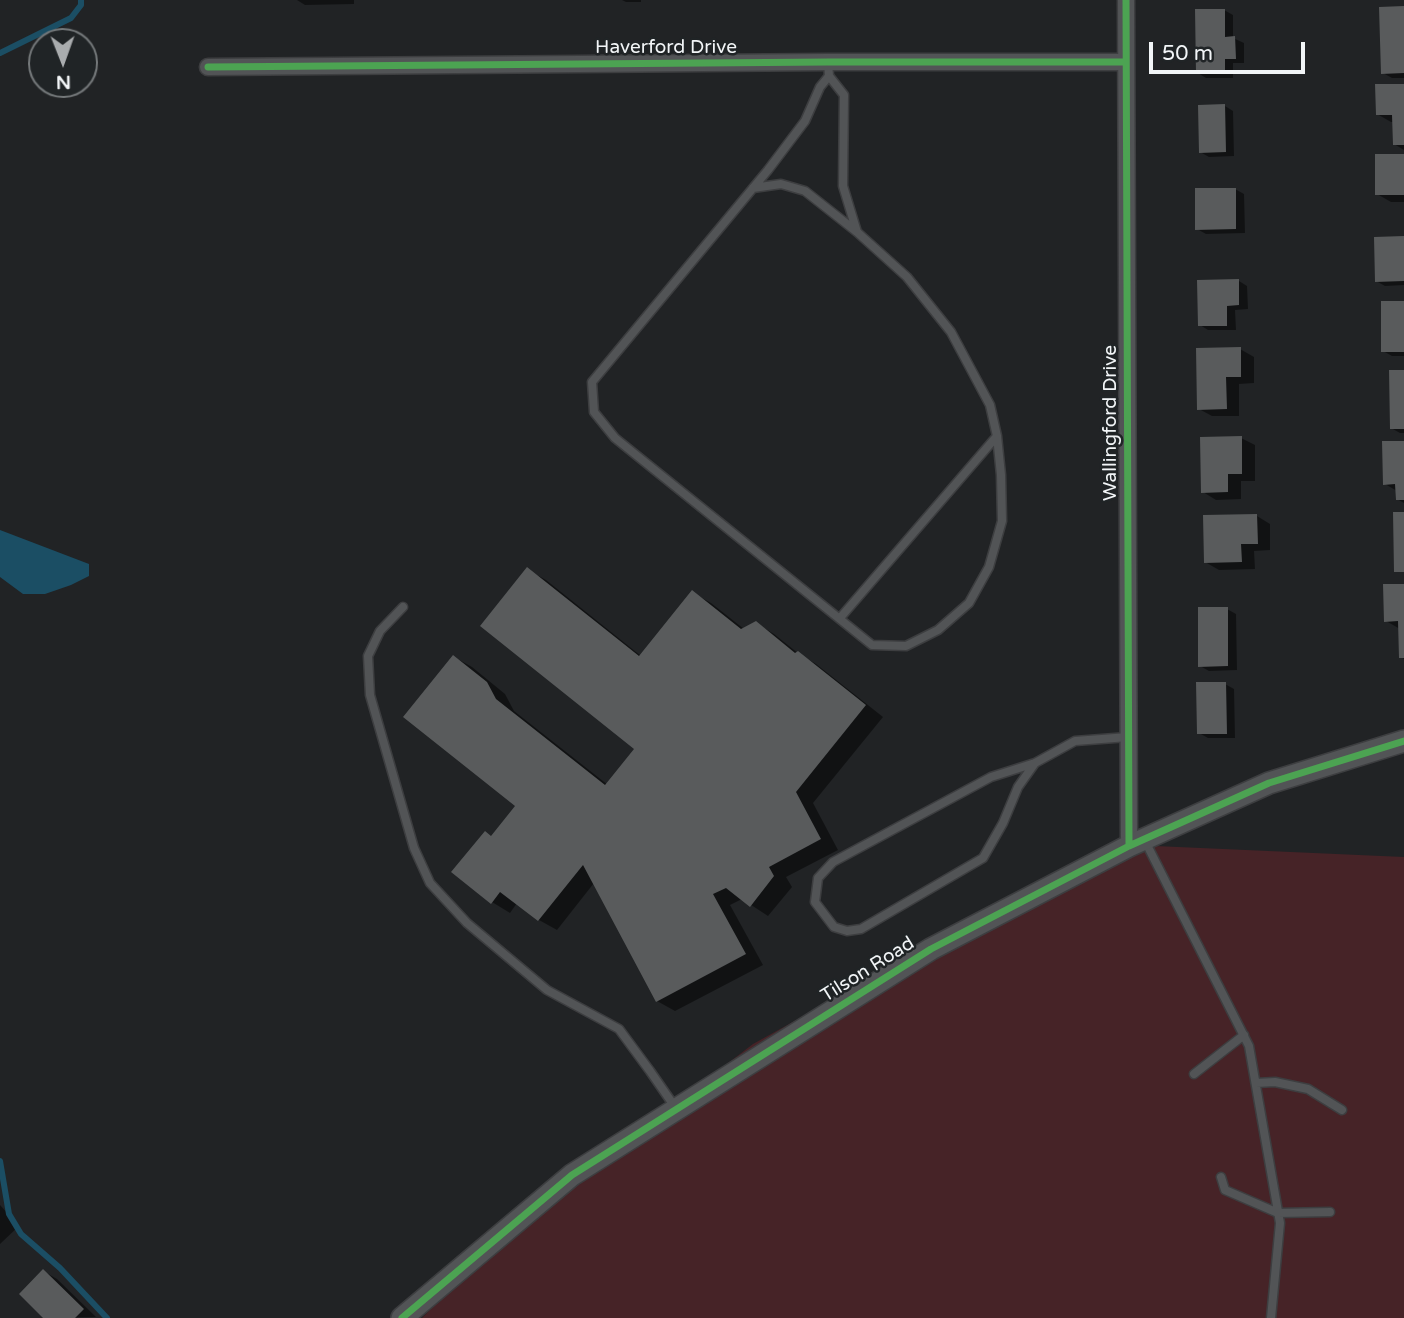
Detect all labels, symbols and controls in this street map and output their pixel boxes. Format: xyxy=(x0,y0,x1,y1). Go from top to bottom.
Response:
north arrow xyxy=(28,28,98,98)
scale bar xyxy=(1152,28,1308,72)
street label: Haverford Drive xyxy=(595,37,737,59)
text: 50 m xyxy=(1162,41,1213,66)
text: N xyxy=(56,71,71,93)
street label: Wallingford Drive xyxy=(1100,345,1122,501)
street label: Tilson Road xyxy=(817,932,919,1008)

